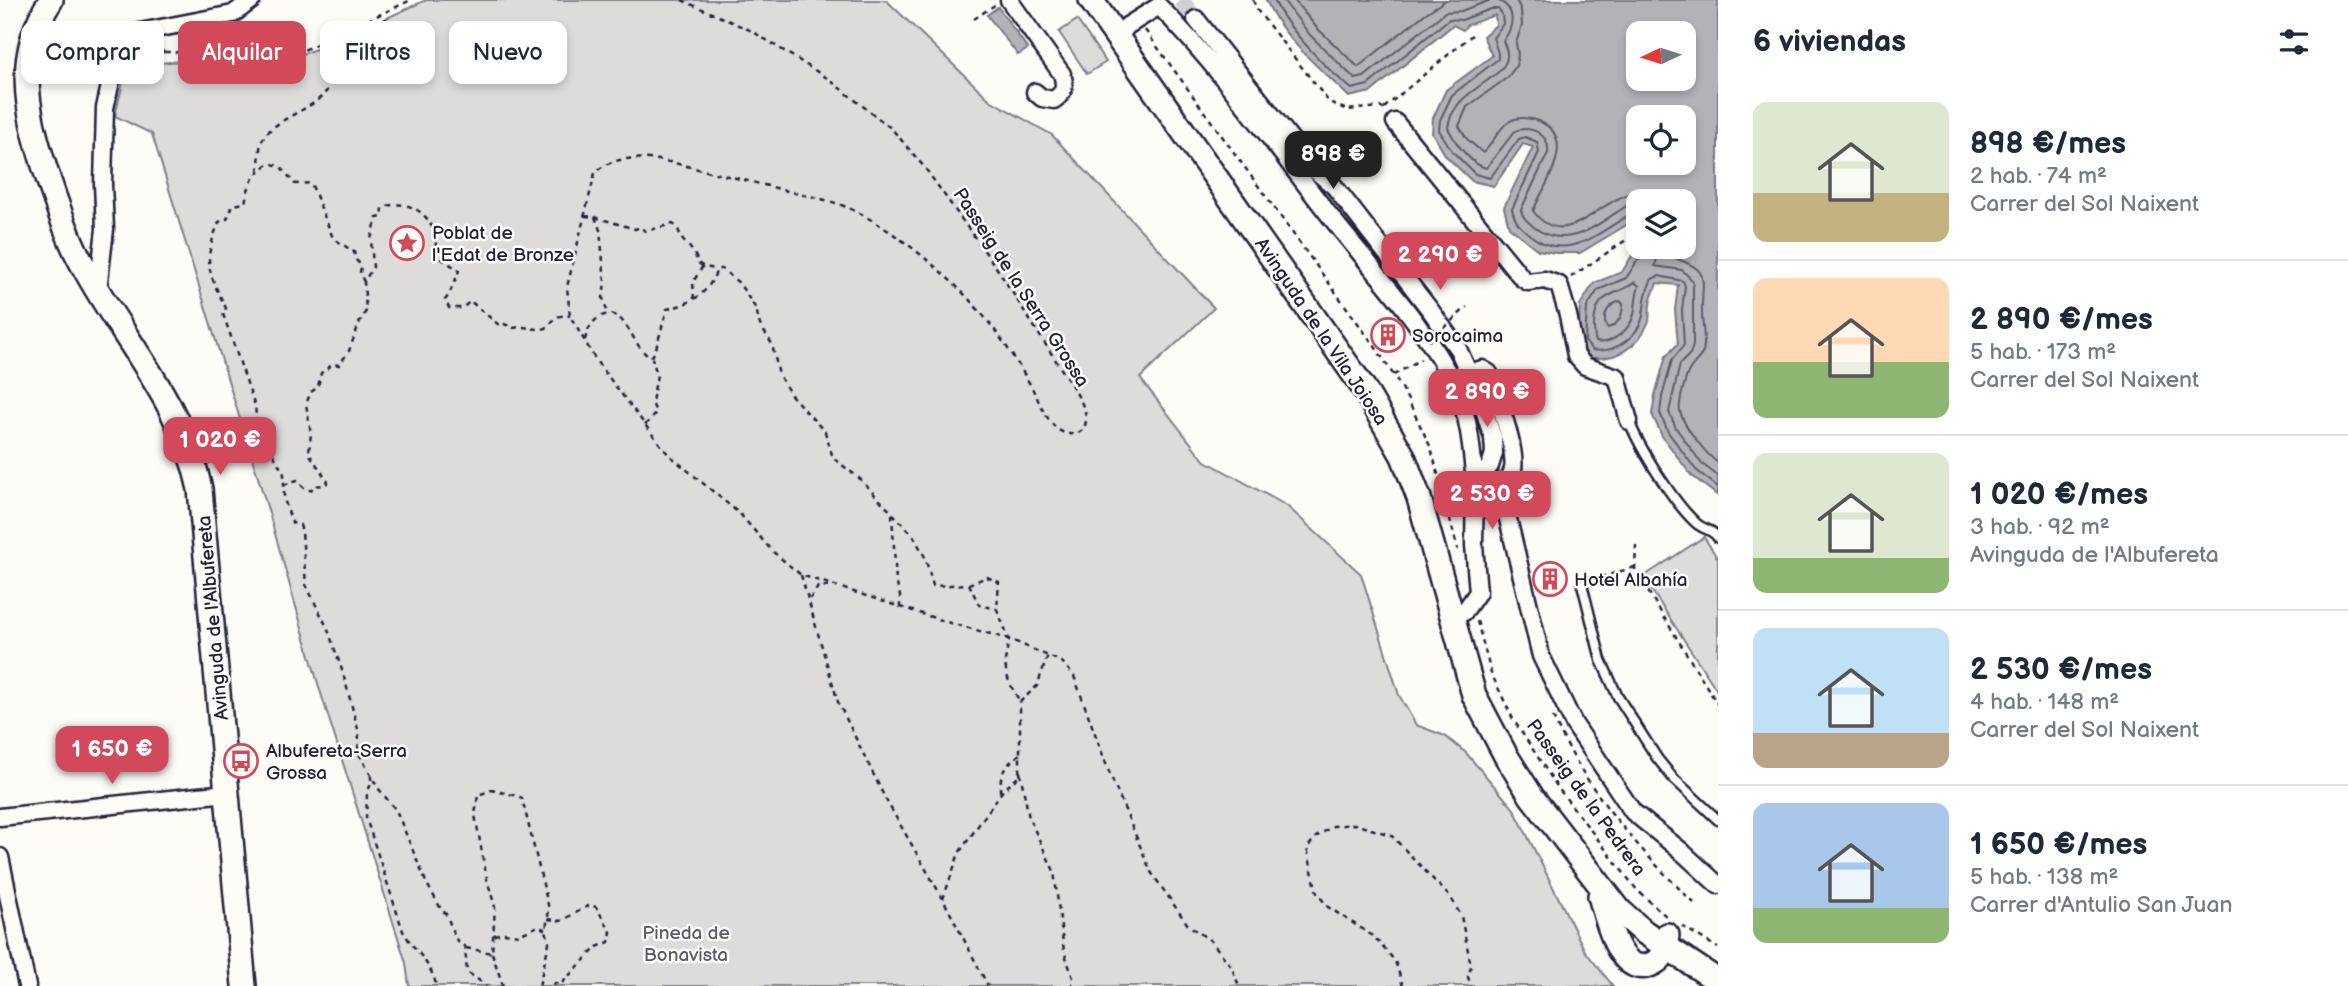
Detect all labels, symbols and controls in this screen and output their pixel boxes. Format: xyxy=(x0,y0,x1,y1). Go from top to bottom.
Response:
chip: Comprar xyxy=(21,21,164,84)
chip: Alquilar xyxy=(178,21,306,84)
chip: Filtros xyxy=(320,21,435,84)
chip: Nuevo xyxy=(449,21,567,84)
north arrow xyxy=(1626,21,1696,91)
map controls xyxy=(1626,21,1696,259)
icon: filters xyxy=(2275,23,2313,61)
text: 6 viviendas xyxy=(1753,24,1906,60)
button: locate xyxy=(1626,105,1696,175)
text: 898 €/mes xyxy=(1970,126,2126,162)
icon: home xyxy=(1809,130,1893,214)
pin: 898 € xyxy=(1284,132,1382,191)
text: 898 € xyxy=(1301,140,1365,168)
text: 2 hab. · 74 m² xyxy=(1970,162,2107,190)
street label: Passeig de la Serra Grossa xyxy=(948,184,1094,392)
button: layers xyxy=(1626,189,1696,259)
text: Carrer del Sol Naixent xyxy=(1970,190,2199,218)
place label: Poblat de l'Edat de Bronze xyxy=(432,222,574,267)
place icon: Poblat de l'Edat de Bronze xyxy=(388,224,426,262)
pin: 2 290 € xyxy=(1375,232,1505,292)
street label: Avinguda de la Vila Joiosa xyxy=(1249,234,1392,430)
text: 2 290 € xyxy=(1397,241,1483,269)
text: 2 890 €/mes xyxy=(1970,302,2153,338)
icon: home xyxy=(1809,306,1893,390)
building icon: Sorocaima xyxy=(1369,316,1407,354)
place label: Sorocaima xyxy=(1412,325,1503,348)
text: 5 hab. · 173 m² xyxy=(1970,338,2116,366)
text: Carrer del Sol Naixent xyxy=(1970,366,2199,394)
pin: 2 890 € xyxy=(1422,370,1552,429)
text: 2 890 € xyxy=(1444,378,1530,406)
pin: 1 020 € xyxy=(155,418,285,477)
text: 1 020 € xyxy=(179,426,261,454)
pin: 2 530 € xyxy=(1427,472,1557,531)
text: 1 020 €/mes xyxy=(1970,477,2148,513)
text: 2 530 € xyxy=(1450,480,1534,508)
icon: home xyxy=(1809,481,1893,565)
text: 3 hab. · 92 m² xyxy=(1970,513,2110,541)
street label: Avinguda de l'Albufereta xyxy=(193,515,234,721)
text: Avinguda de l'Albufereta xyxy=(1970,541,2219,569)
building icon: Hotel Albahía xyxy=(1531,560,1569,598)
place label: Hotel Albahía xyxy=(1574,569,1687,592)
text: 2 530 €/mes xyxy=(1970,652,2152,688)
icon: home xyxy=(1809,656,1893,740)
text: 4 hab. · 148 m² xyxy=(1970,688,2119,716)
street label: Passeig de la Pedrera xyxy=(1521,715,1650,881)
text: Carrer del Sol Naixent xyxy=(1970,716,2199,744)
pin: 1 650 € xyxy=(47,726,177,786)
text: 1 650 € xyxy=(72,735,152,763)
place label: Albufereta-Serra Grossa xyxy=(266,740,407,785)
bus stop icon: Albufereta-Serra Grossa xyxy=(222,742,260,780)
text: 1 650 €/mes xyxy=(1970,827,2147,863)
icon: home xyxy=(1809,831,1893,915)
text: 5 hab. · 138 m² xyxy=(1970,863,2118,891)
text: Carrer d'Antulio San Juan xyxy=(1970,891,2232,919)
park label: Pineda de Bonavista xyxy=(642,922,730,967)

